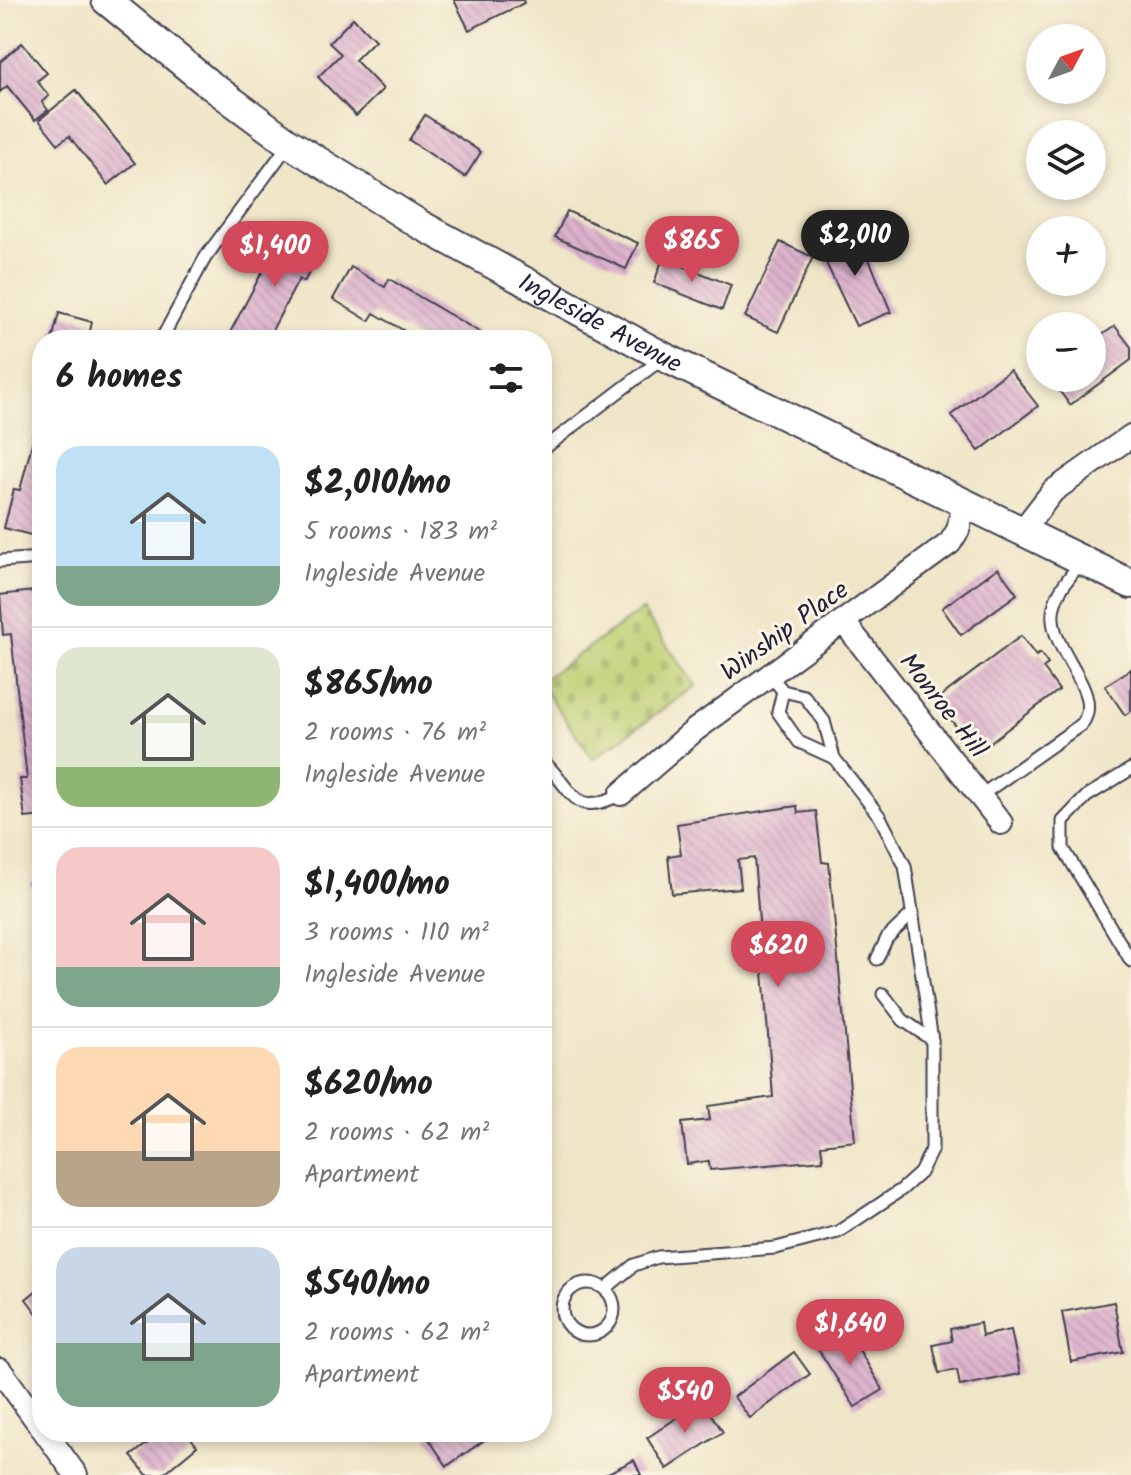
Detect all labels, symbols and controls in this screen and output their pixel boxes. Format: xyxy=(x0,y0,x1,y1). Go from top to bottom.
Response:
north arrow xyxy=(1026,24,1106,104)
map controls xyxy=(1026,24,1106,392)
button: layers xyxy=(1026,120,1106,200)
pin: $2,010 xyxy=(790,210,920,278)
text: $2,010 xyxy=(819,215,891,257)
pin: $865 xyxy=(645,216,739,284)
button: + xyxy=(1026,216,1106,296)
pin: $1,400 xyxy=(210,221,340,289)
text: $865 xyxy=(663,221,721,263)
text: $1,400 xyxy=(240,226,310,268)
street label: Ingleside Avenue xyxy=(510,263,689,386)
button: − xyxy=(1026,312,1106,392)
text: 6 homes xyxy=(56,351,182,405)
icon: filters xyxy=(484,356,528,400)
text: $2,010/mo xyxy=(304,457,451,511)
icon: home xyxy=(120,478,216,574)
text: 5 rooms · 183 m² xyxy=(304,511,497,553)
text: Ingleside Avenue xyxy=(304,553,485,595)
street label: Winship Place xyxy=(712,570,859,693)
street label: Monroe Hill xyxy=(887,644,997,768)
text: $865/mo xyxy=(304,658,433,712)
icon: home xyxy=(120,679,216,775)
text: 2 rooms · 76 m² xyxy=(304,712,486,754)
text: Ingleside Avenue xyxy=(304,754,485,796)
text: $1,400/mo xyxy=(304,858,450,912)
icon: home xyxy=(120,879,216,975)
text: 3 rooms · 110 m² xyxy=(304,912,489,954)
pin: $620 xyxy=(731,921,825,989)
text: $620 xyxy=(749,926,807,968)
text: Ingleside Avenue xyxy=(304,954,485,996)
text: $620/mo xyxy=(304,1058,433,1112)
icon: home xyxy=(120,1079,216,1175)
text: 2 rooms · 62 m² xyxy=(304,1112,489,1154)
text: Apartment xyxy=(304,1154,419,1196)
text: $540/mo xyxy=(304,1258,430,1312)
icon: home xyxy=(120,1279,216,1375)
pin: $1,640 xyxy=(785,1299,915,1367)
text: $1,640 xyxy=(814,1304,886,1346)
text: 2 rooms · 62 m² xyxy=(304,1312,489,1354)
text: Apartment xyxy=(304,1354,419,1396)
pin: $540 xyxy=(638,1367,732,1435)
text: $540 xyxy=(657,1372,713,1414)

